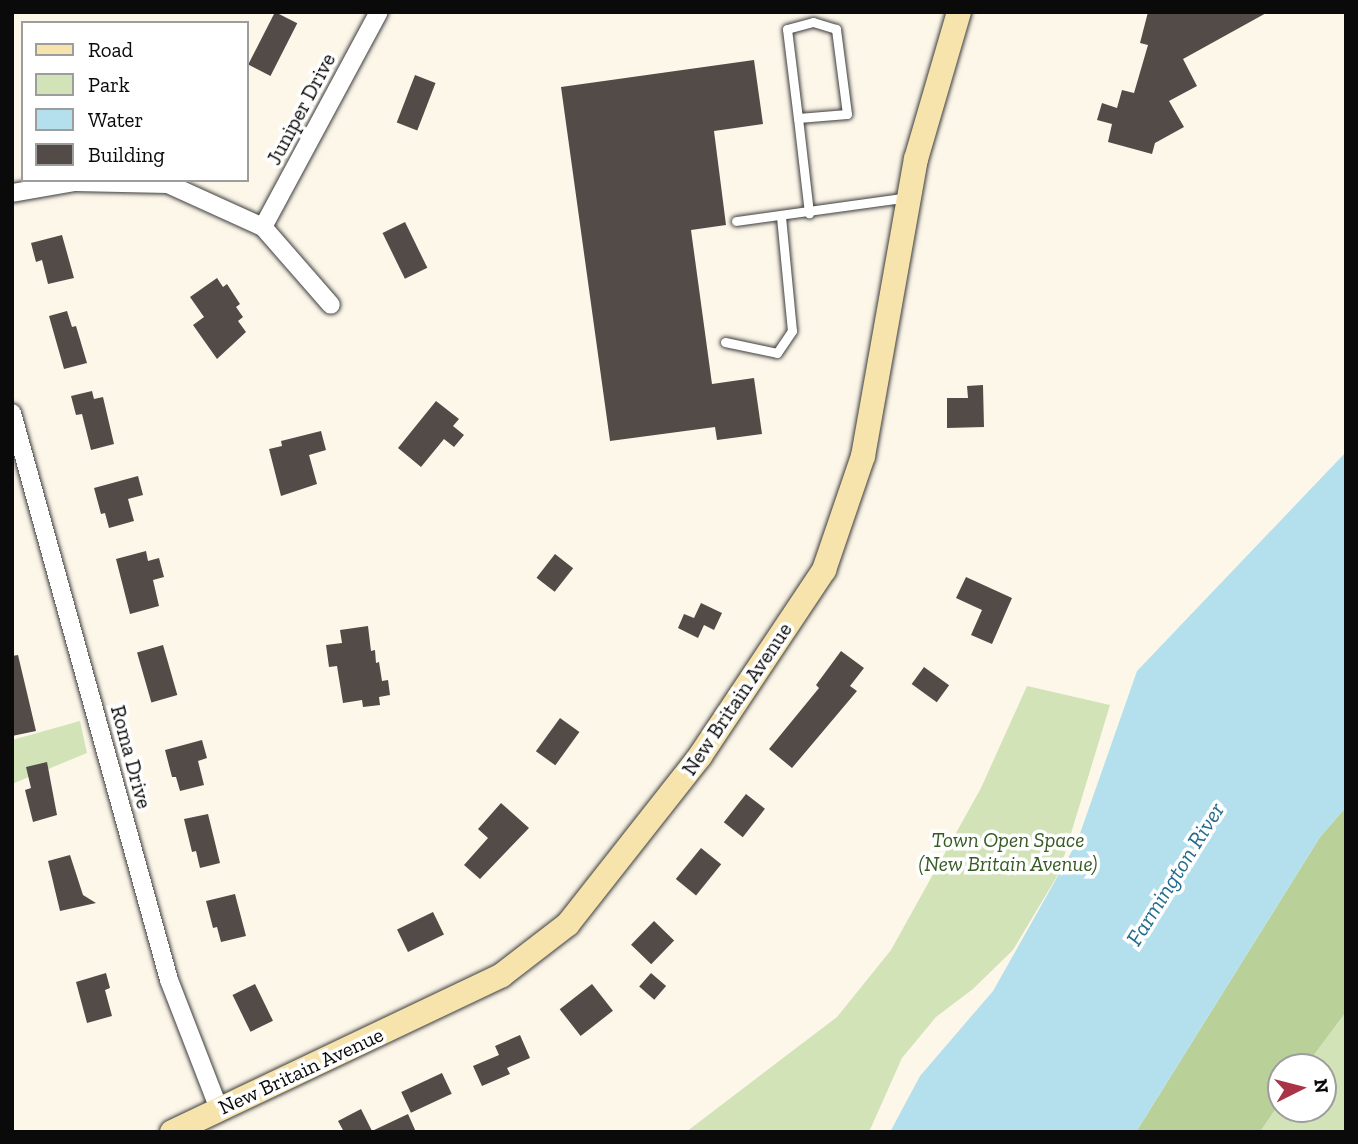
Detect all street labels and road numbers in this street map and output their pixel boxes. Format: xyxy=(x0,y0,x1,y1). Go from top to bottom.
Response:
street label: Juniper Drive xyxy=(261,49,341,169)
street label: New Britain Avenue xyxy=(676,617,798,781)
street label: Roma Drive xyxy=(105,703,157,811)
street label: New Britain Avenue xyxy=(214,1022,388,1120)

